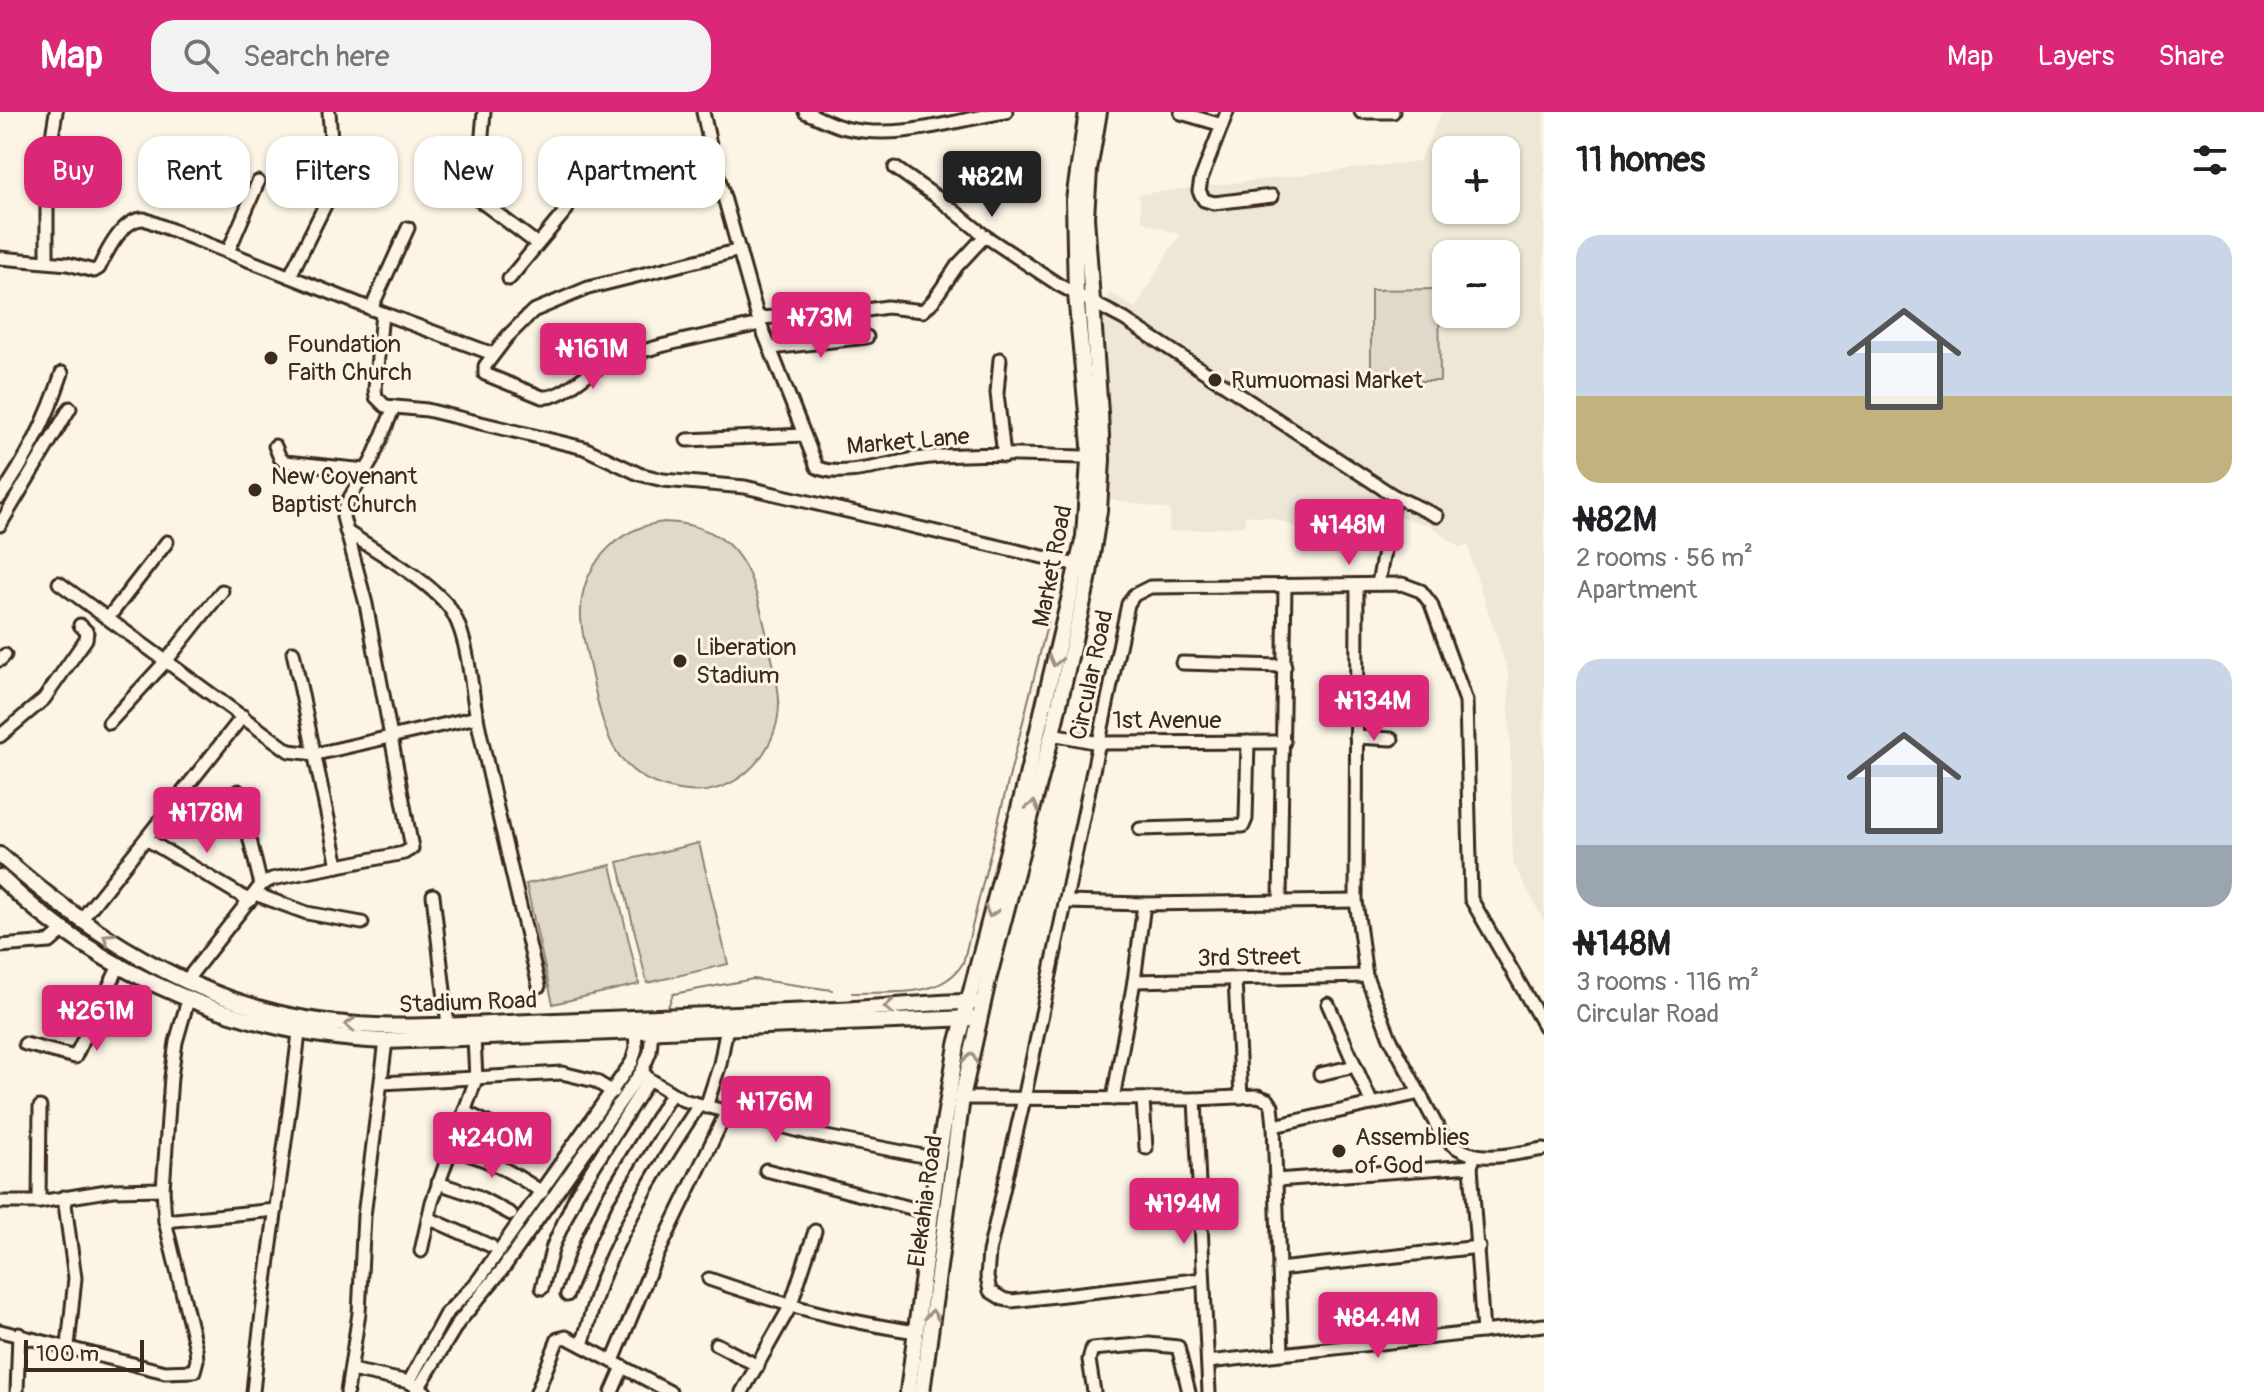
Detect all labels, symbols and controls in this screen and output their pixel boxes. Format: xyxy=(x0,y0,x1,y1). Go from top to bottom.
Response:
search box xyxy=(151,20,711,92)
text: Map xyxy=(40,32,103,80)
icon: search xyxy=(179,34,223,78)
text: Search here xyxy=(243,38,390,75)
text: Map xyxy=(1947,39,1993,74)
text: Layers xyxy=(2037,39,2114,74)
text: Share xyxy=(2158,39,2224,74)
chip: Buy xyxy=(24,136,122,208)
chip: Rent xyxy=(138,136,250,208)
chip: Filters xyxy=(266,136,398,208)
chip: New xyxy=(414,136,522,208)
chip: Apartment xyxy=(538,136,725,208)
map controls xyxy=(1432,136,1520,328)
button: + xyxy=(1432,136,1520,224)
icon: filters xyxy=(2188,138,2232,182)
text: 11 homes xyxy=(1576,139,1705,182)
pin: ₦82M xyxy=(945,151,1039,219)
text: ₦82M xyxy=(961,161,1023,193)
button: − xyxy=(1432,240,1520,328)
icon: home xyxy=(1832,287,1976,431)
pin: ₦73M xyxy=(774,292,868,360)
text: ₦73M xyxy=(790,302,852,334)
pin: ₦161M xyxy=(537,323,649,391)
place label: Foundation Faith Church xyxy=(287,330,412,387)
text: ₦161M xyxy=(558,333,628,365)
marker: Foundation Faith Church xyxy=(262,349,280,367)
place label: Rumuomasi Market xyxy=(1231,366,1423,395)
marker: Rumuomasi Market xyxy=(1206,371,1224,389)
street label: Market Lane xyxy=(845,422,971,461)
place label: New Covenant Baptist Church xyxy=(271,462,418,519)
marker: New Covenant Baptist Church xyxy=(246,481,264,499)
pin: ₦148M xyxy=(1293,499,1405,567)
text: ₦82M xyxy=(1576,499,1657,542)
street label: Market Road xyxy=(1026,503,1079,629)
text: ₦148M xyxy=(1313,509,1385,541)
text: 2 rooms · 56 m² xyxy=(1576,542,1753,574)
text: Apartment xyxy=(1576,574,1697,606)
street label: Circular Road xyxy=(1064,607,1119,743)
place label: Liberation Stadium xyxy=(696,633,797,690)
marker: Liberation Stadium xyxy=(671,652,689,670)
one-way arrow xyxy=(1048,653,1065,667)
pin: ₦134M xyxy=(1318,675,1430,743)
text: ₦134M xyxy=(1337,685,1411,717)
street label: 1st Avenue xyxy=(1113,706,1222,735)
icon: home xyxy=(1832,711,1976,855)
pin: ₦178M xyxy=(151,787,263,855)
text: ₦178M xyxy=(171,797,243,829)
one-way arrow xyxy=(1024,799,1041,813)
one-way arrow xyxy=(984,905,1000,919)
text: ₦148M xyxy=(1576,923,1671,966)
one-way arrow xyxy=(102,932,116,947)
street label: 3rd Street xyxy=(1197,942,1301,973)
text: 3 rooms · 116 m² xyxy=(1576,966,1759,998)
pin: ₦261M xyxy=(41,985,153,1053)
street label: Stadium Road xyxy=(398,986,538,1019)
text: ₦261M xyxy=(60,995,134,1027)
one-way arrow xyxy=(882,998,895,1015)
text: Circular Road xyxy=(1576,998,1719,1030)
one-way arrow xyxy=(343,1017,356,1034)
one-way arrow xyxy=(962,1051,979,1065)
pin: ₦176M xyxy=(720,1076,832,1144)
text: ₦176M xyxy=(739,1086,813,1118)
pin: ₦240M xyxy=(436,1112,548,1180)
text: ₦240M xyxy=(451,1122,533,1154)
place label: Assemblies of God xyxy=(1355,1123,1470,1180)
street label: Elekahia Road xyxy=(902,1133,949,1269)
marker: Assemblies of God xyxy=(1330,1142,1348,1160)
pin: ₦194M xyxy=(1128,1178,1240,1246)
text: ₦194M xyxy=(1148,1188,1220,1220)
pin: ₦84.4M xyxy=(1313,1292,1443,1360)
text: ₦84.4M xyxy=(1336,1302,1420,1334)
one-way arrow xyxy=(923,1308,940,1321)
scale bar xyxy=(24,1336,144,1372)
text: 100 m xyxy=(36,1340,99,1368)

